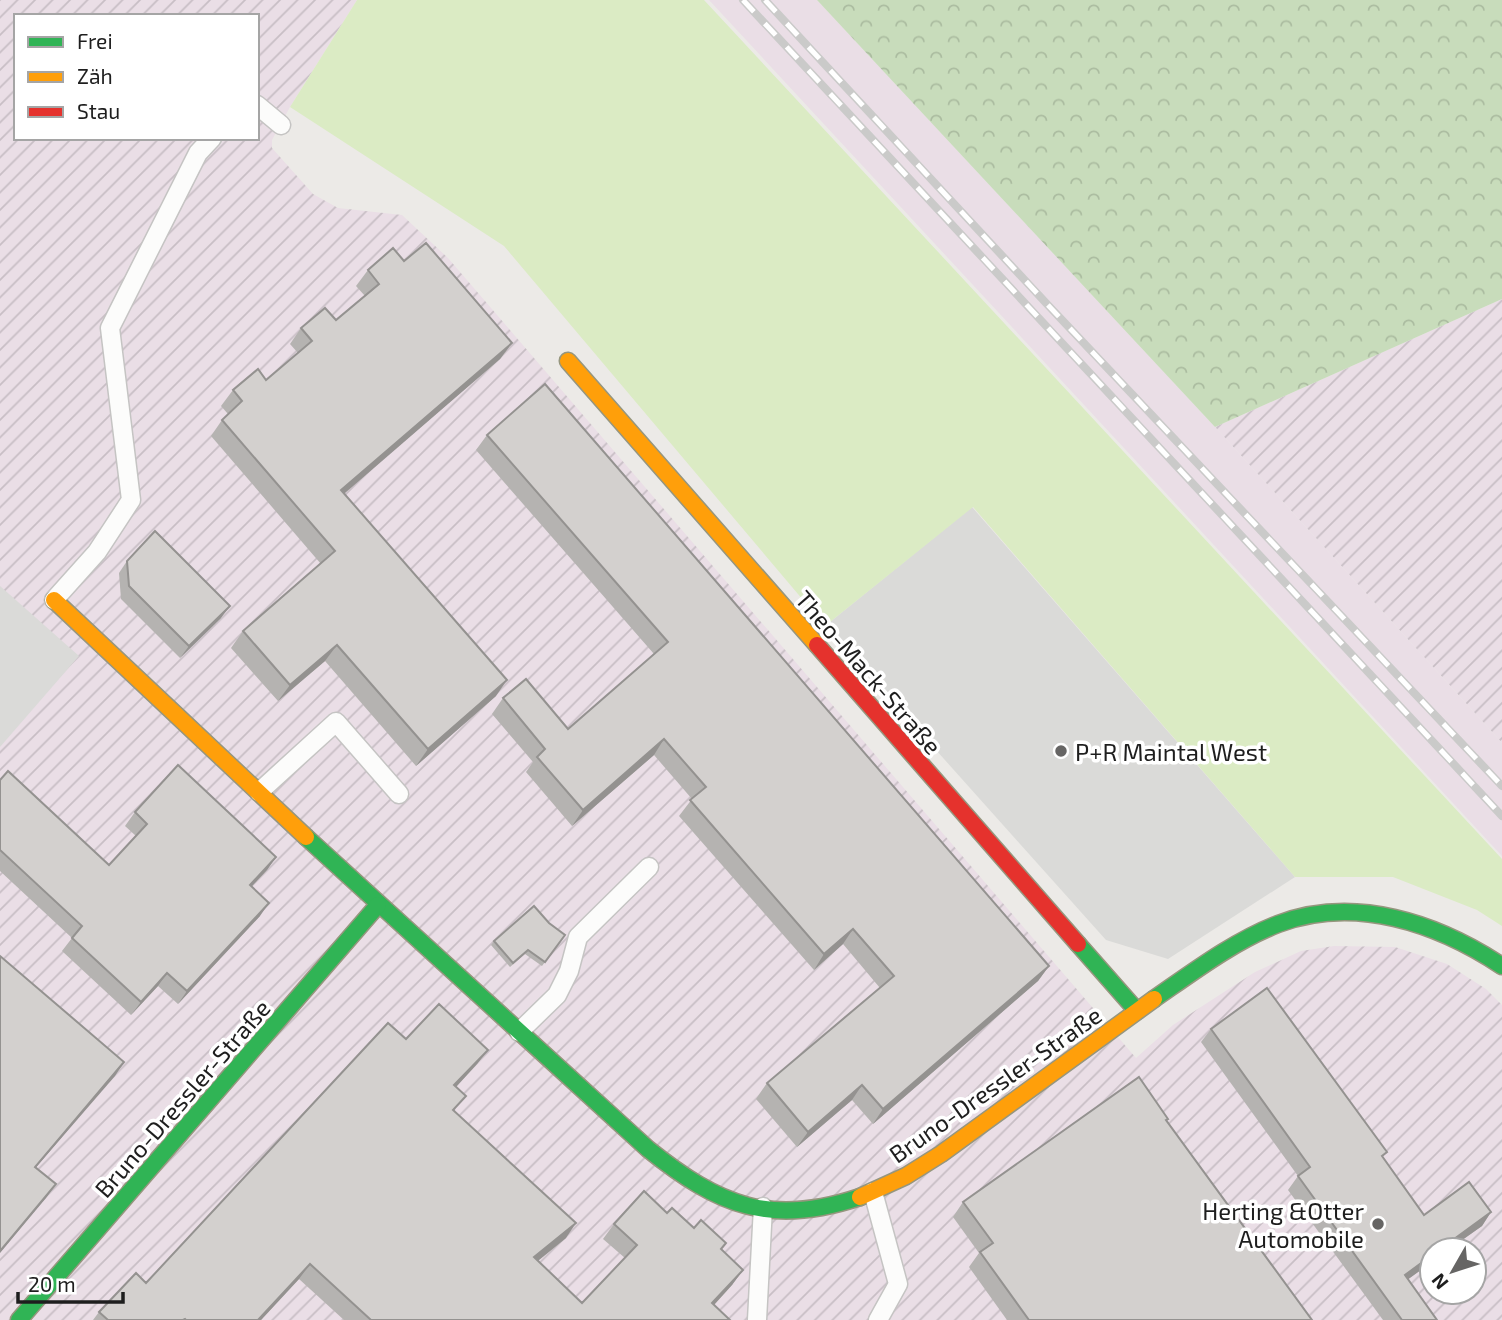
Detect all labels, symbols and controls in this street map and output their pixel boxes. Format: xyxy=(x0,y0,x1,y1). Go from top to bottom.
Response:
legend xyxy=(14,14,259,140)
text: Frei xyxy=(77,28,113,53)
text: Zäh xyxy=(77,63,113,88)
text: Stau xyxy=(77,98,120,123)
street label: Theo-Mack-Straße xyxy=(790,584,948,760)
place label: P+R Maintal West xyxy=(1075,737,1267,766)
marker: P+R Maintal West xyxy=(1053,743,1069,759)
street label: Bruno-Dressler-Straße xyxy=(88,993,276,1203)
street label: Bruno-Dressler-Straße xyxy=(883,1000,1107,1168)
place label: Herting &Otter Automobile xyxy=(1202,1196,1364,1253)
marker: Herting &Otter Automobile xyxy=(1370,1216,1386,1232)
north arrow xyxy=(1418,1236,1488,1306)
scale bar xyxy=(18,1260,122,1304)
text: N xyxy=(1426,1269,1453,1295)
text: 20 m xyxy=(28,1271,76,1296)

